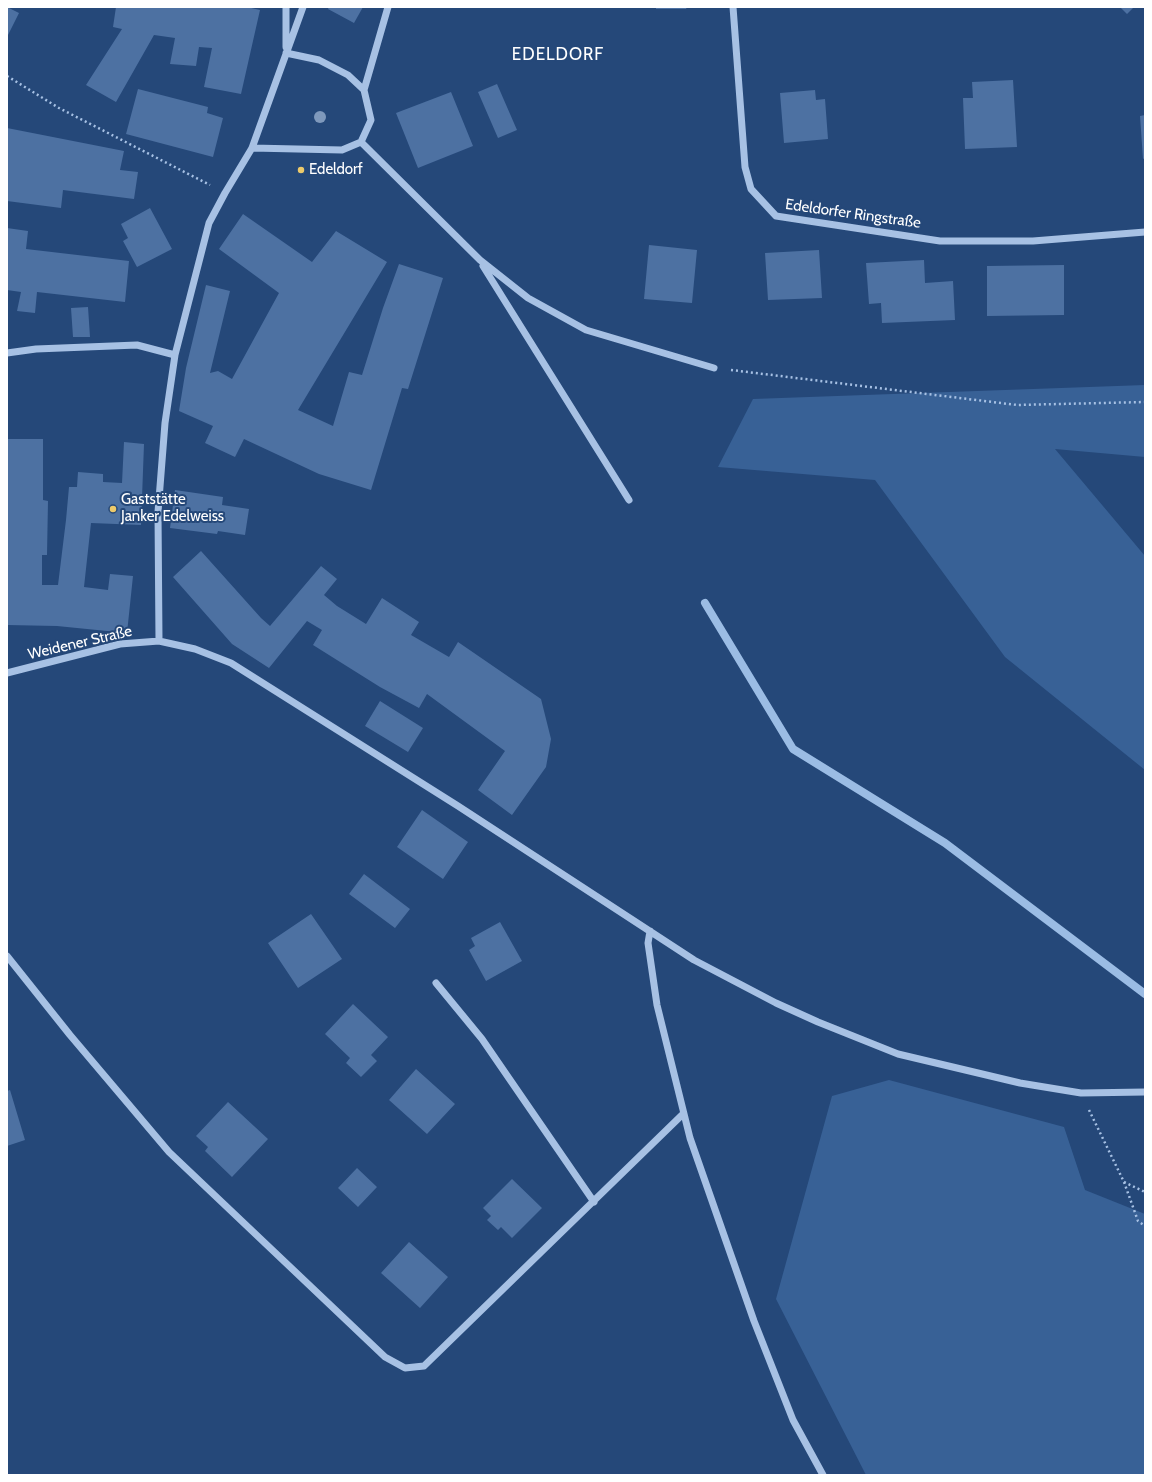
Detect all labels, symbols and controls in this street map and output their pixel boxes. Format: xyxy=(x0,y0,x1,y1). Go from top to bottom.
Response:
district label: EDELDORF xyxy=(512,45,604,65)
place label: Edeldorf xyxy=(309,161,363,179)
marker: Edeldorf xyxy=(296,165,306,175)
street label: Edeldorfer Ringstraße xyxy=(784,196,922,232)
place label: Gaststätte Janker Edelweiss xyxy=(121,491,224,526)
marker: Gaststätte Janker Edelweiss xyxy=(108,504,118,514)
street label: Weidener Straße xyxy=(26,622,134,664)

